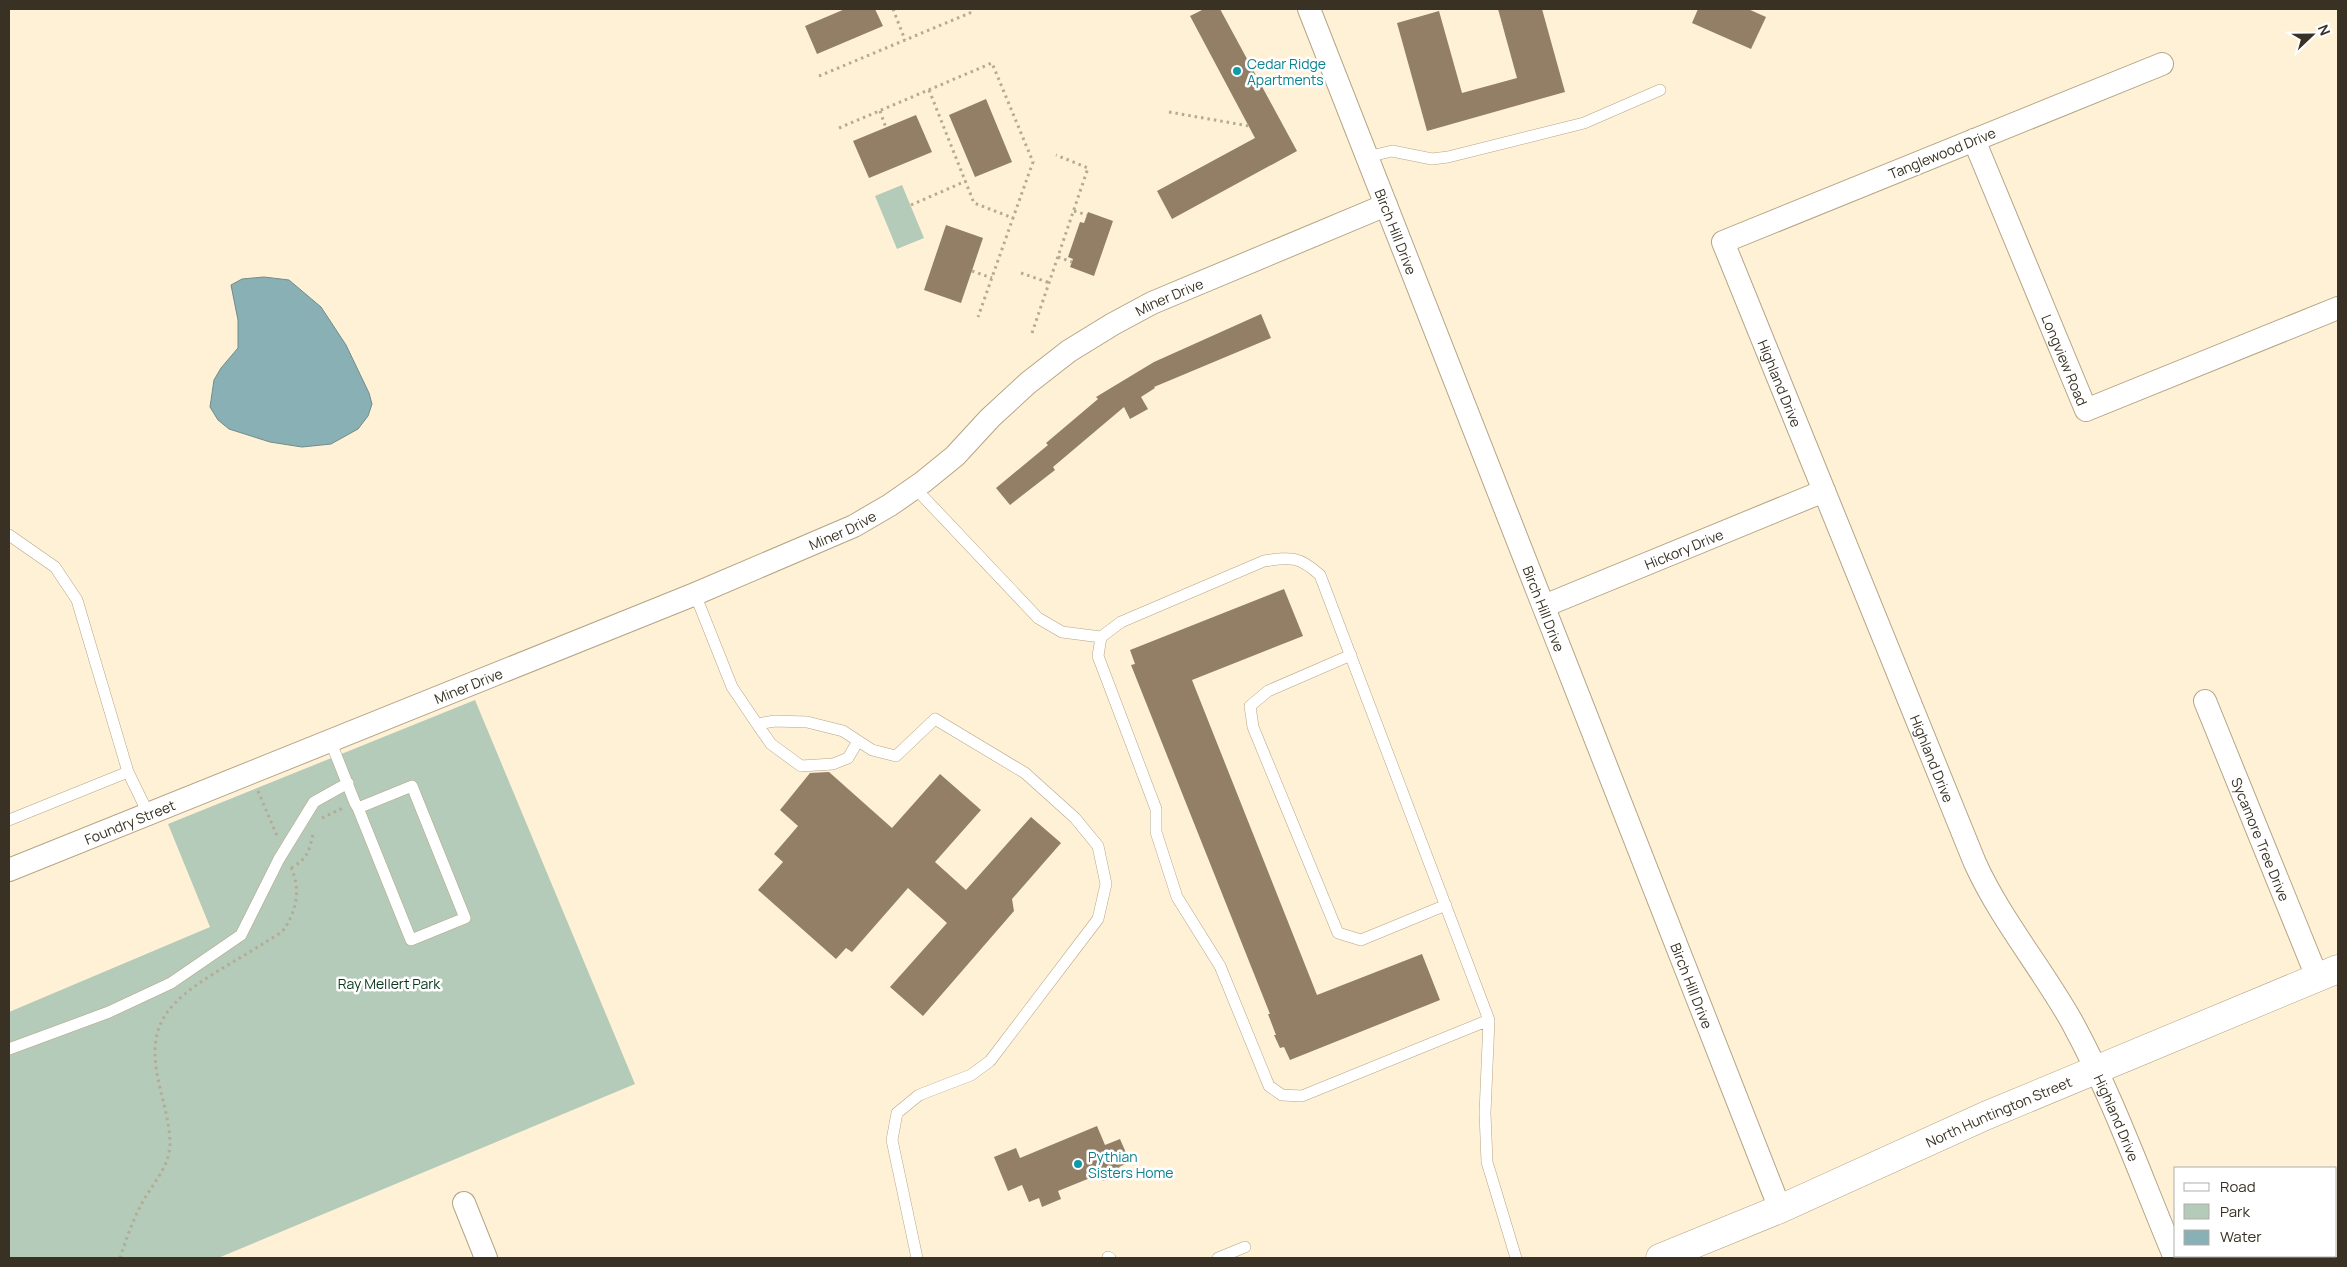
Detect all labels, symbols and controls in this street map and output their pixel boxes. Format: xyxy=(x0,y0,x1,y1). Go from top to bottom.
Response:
north arrow xyxy=(2287,10,2337,60)
text: N xyxy=(2314,22,2335,38)
place label: Cedar Ridge Apartments xyxy=(1247,54,1326,89)
marker: Cedar Ridge Apartments xyxy=(1231,65,1243,77)
street label: Tanglewood Drive xyxy=(1886,123,1998,183)
street label: Birch Hill Drive xyxy=(1371,186,1422,277)
street label: Miner Drive xyxy=(1132,273,1206,320)
street label: Longview Road xyxy=(2038,311,2093,408)
street label: Highland Drive xyxy=(1754,337,1806,430)
street label: Miner Drive xyxy=(806,506,879,554)
street label: Hickory Drive xyxy=(1641,524,1726,573)
street label: Birch Hill Drive xyxy=(1519,563,1570,654)
street label: Miner Drive xyxy=(431,663,505,708)
street label: Highland Drive xyxy=(1906,712,1959,805)
street label: Sycamore Tree Drive xyxy=(2227,774,2295,904)
street label: Foundry Street xyxy=(81,795,178,848)
street label: Birch Hill Drive xyxy=(1667,940,1718,1031)
park label: Ray Mellert Park xyxy=(338,974,441,993)
street label: North Huntington Street xyxy=(1922,1071,2075,1151)
street label: Highland Drive xyxy=(2090,1071,2144,1164)
place label: Pythian Sisters Home xyxy=(1088,1147,1174,1182)
marker: Pythian Sisters Home xyxy=(1072,1158,1084,1170)
legend xyxy=(2174,1167,2337,1257)
text: Road xyxy=(2220,1176,2256,1197)
text: Park xyxy=(2220,1201,2250,1222)
text: Water xyxy=(2220,1226,2262,1247)

